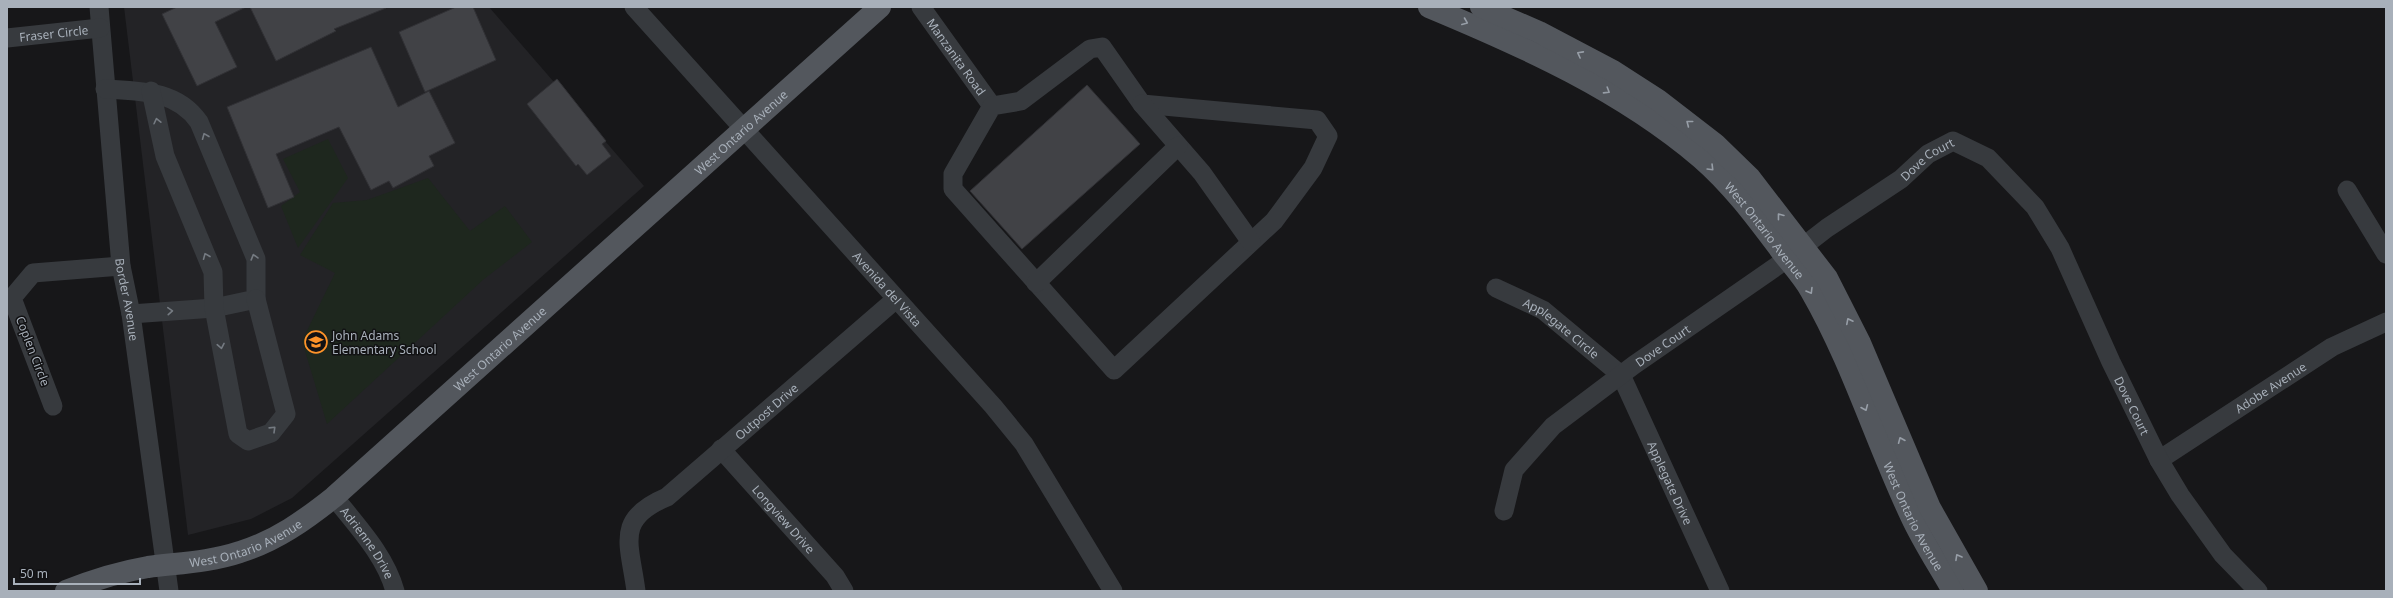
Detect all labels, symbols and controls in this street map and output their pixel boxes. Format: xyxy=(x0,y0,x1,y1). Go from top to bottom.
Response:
street label: Manzanita Road xyxy=(923,15,990,99)
one-way arrow xyxy=(1461,17,1468,25)
street label: Fraser Circle xyxy=(18,21,89,45)
one-way arrow xyxy=(1577,51,1584,58)
street label: West Ontario Avenue xyxy=(691,86,791,178)
one-way arrow xyxy=(1603,87,1610,94)
one-way arrow xyxy=(154,118,162,124)
one-way arrow xyxy=(1687,121,1694,128)
one-way arrow xyxy=(202,133,210,140)
street label: Dove Court xyxy=(1896,133,1957,184)
one-way arrow xyxy=(1706,163,1714,171)
street label: West Ontario Avenue xyxy=(1721,178,1809,282)
one-way arrow xyxy=(1778,213,1785,220)
street label: Avenida del Vista xyxy=(849,247,926,330)
one-way arrow xyxy=(203,253,211,260)
one-way arrow xyxy=(250,253,259,260)
street label: Border Avenue xyxy=(112,257,143,342)
one-way arrow xyxy=(1806,287,1813,294)
street label: Applegate Circle xyxy=(1521,293,1603,362)
street label: West Ontario Avenue xyxy=(449,302,550,395)
one-way arrow xyxy=(167,306,173,315)
street label: Coplen Circle xyxy=(12,314,54,389)
one-way arrow xyxy=(1846,318,1854,326)
street label: Dove Court xyxy=(1632,320,1694,370)
place label: John Adams Elementary School xyxy=(331,327,437,358)
school or university icon: John Adams Elementary School xyxy=(303,329,329,355)
one-way arrow xyxy=(217,343,225,349)
street label: Adobe Avenue xyxy=(2231,358,2309,417)
street label: Dove Court xyxy=(2111,373,2154,438)
street label: Outpost Drive xyxy=(731,379,802,443)
one-way arrow xyxy=(1861,405,1869,412)
one-way arrow xyxy=(268,426,276,434)
one-way arrow xyxy=(1898,437,1906,445)
street label: Applegate Drive xyxy=(1644,438,1697,528)
street label: West Ontario Avenue xyxy=(1880,459,1948,574)
street label: Longview Drive xyxy=(749,481,819,557)
street label: Adrienne Drive xyxy=(337,503,398,582)
street label: West Ontario Avenue xyxy=(188,515,305,571)
one-way arrow xyxy=(1955,554,1962,561)
scale bar xyxy=(14,560,140,586)
text: 50 m xyxy=(20,565,48,582)

